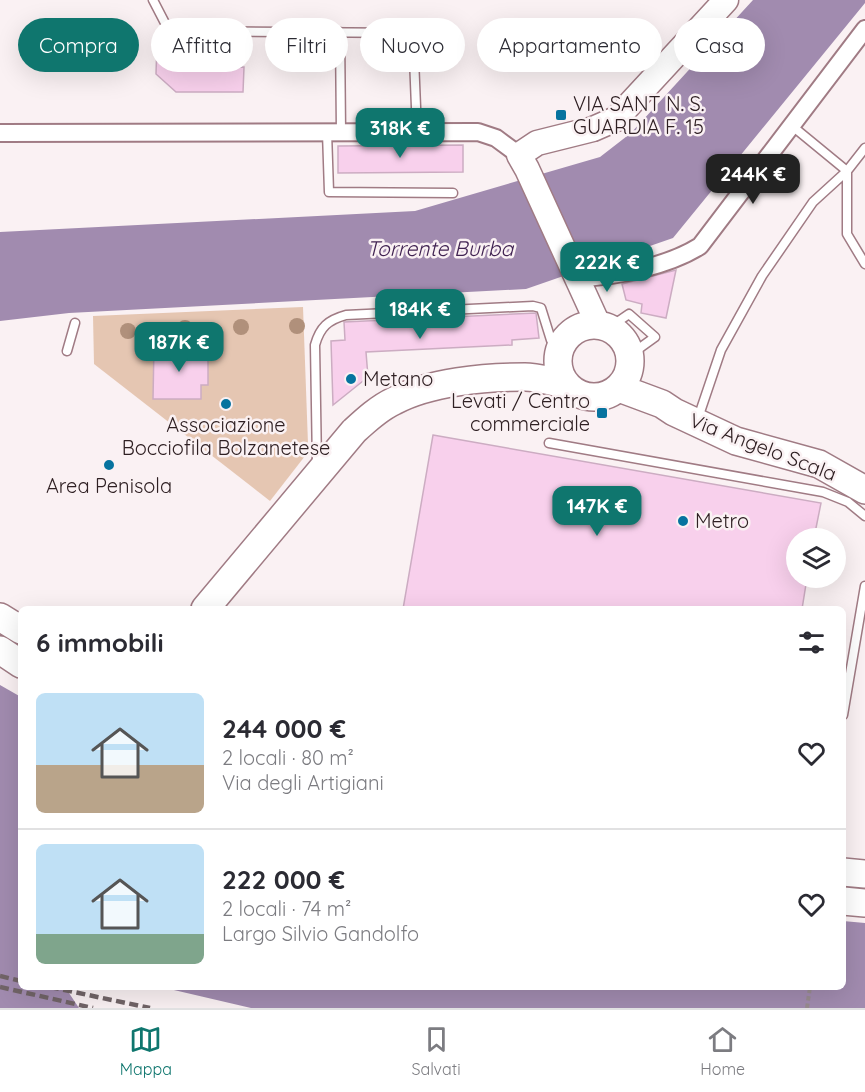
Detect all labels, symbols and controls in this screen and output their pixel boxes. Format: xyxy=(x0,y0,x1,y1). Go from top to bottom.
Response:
chip: Compra xyxy=(18,18,139,72)
chip: Affitta xyxy=(151,18,253,72)
chip: Filtri xyxy=(265,18,348,72)
chip: Nuovo xyxy=(360,18,465,72)
chip: Appartamento xyxy=(477,18,662,72)
chip: Casa xyxy=(674,18,765,72)
place label: VIA SANT N. S. GUARDIA F. 15 xyxy=(573,91,704,139)
pin: 318K € xyxy=(351,108,449,159)
marker: VIA SANT N. S. GUARDIA F. 15 xyxy=(554,108,568,122)
text: 318K € xyxy=(370,115,430,140)
pin: 244K € xyxy=(704,154,802,205)
text: 244K € xyxy=(720,161,786,186)
water label: Torrente Burba xyxy=(367,235,514,261)
pin: 222K € xyxy=(558,242,656,293)
text: 222K € xyxy=(574,249,640,274)
pin: 184K € xyxy=(371,289,469,340)
text: 184K € xyxy=(389,296,451,321)
pin: 187K € xyxy=(130,322,228,373)
text: 187K € xyxy=(149,329,209,354)
place label: Metano xyxy=(363,366,433,391)
marker: Metano xyxy=(344,372,358,386)
place label: Levati / Centro commerciale xyxy=(451,388,590,436)
marker: Associazione Bocciofila Bolzanetese xyxy=(219,397,233,411)
marker: Levati / Centro commerciale xyxy=(595,406,609,420)
street label: Via Angelo Scala xyxy=(686,407,840,486)
place label: Associazione Bocciofila Bolzanetese xyxy=(122,412,330,460)
marker: Area Penisola xyxy=(102,458,116,472)
place label: Area Penisola xyxy=(46,473,172,498)
pin: 147K € xyxy=(548,486,646,537)
text: 147K € xyxy=(566,493,628,518)
place label: Metro xyxy=(695,508,749,533)
marker: Metro xyxy=(676,514,690,528)
map controls xyxy=(786,528,846,588)
button: layers xyxy=(786,528,846,588)
text: 6 immobili xyxy=(36,626,164,659)
icon: filters xyxy=(795,626,828,659)
text: 244 000 € xyxy=(222,712,346,745)
icon: home xyxy=(84,717,156,789)
icon: heart xyxy=(795,737,828,770)
text: 2 locali · 80 m² xyxy=(222,745,354,770)
text: Via degli Artigiani xyxy=(222,770,384,795)
text: 222 000 € xyxy=(222,863,345,896)
icon: home xyxy=(84,868,156,940)
icon: heart xyxy=(795,888,828,921)
text: 2 locali · 74 m² xyxy=(222,896,351,921)
text: Largo Silvio Gandolfo xyxy=(222,921,419,946)
tab: Mappa xyxy=(120,1023,172,1079)
tab: Salvati xyxy=(412,1023,461,1079)
tab: Home xyxy=(700,1023,745,1079)

